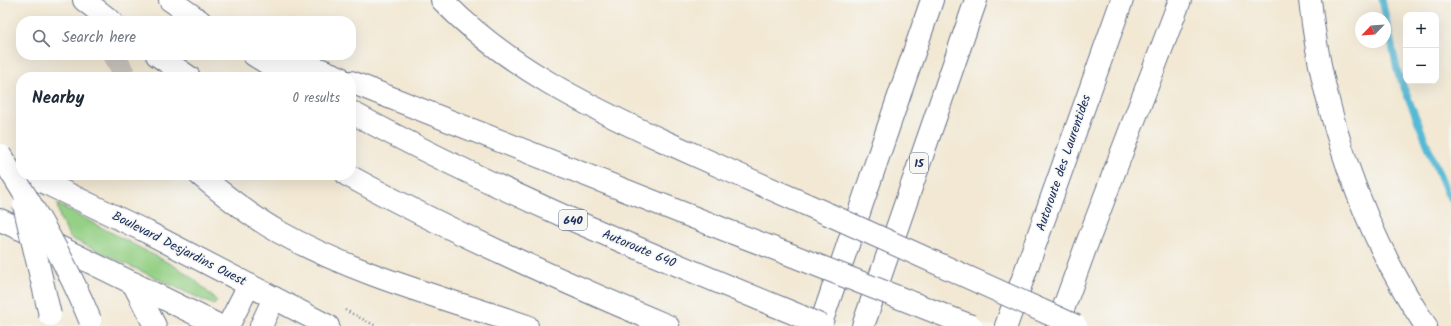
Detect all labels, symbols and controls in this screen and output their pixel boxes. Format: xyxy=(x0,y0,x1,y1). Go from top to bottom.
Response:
north arrow xyxy=(1355,12,1391,48)
map controls xyxy=(1403,12,1439,84)
button: + xyxy=(1403,12,1439,48)
search box xyxy=(16,16,356,60)
text: Search here xyxy=(62,26,136,50)
icon: search xyxy=(30,27,52,49)
button: − xyxy=(1403,48,1439,84)
text: Nearby xyxy=(32,85,84,112)
text: 0 results xyxy=(293,88,340,109)
street label: Autoroute des Laurentides xyxy=(1031,91,1097,234)
road number: 15 xyxy=(910,153,928,173)
street label: Boulevard Desjardins Ouest xyxy=(108,206,251,292)
road number: 640 xyxy=(559,210,587,230)
street label: Autoroute 640 xyxy=(599,224,680,274)

